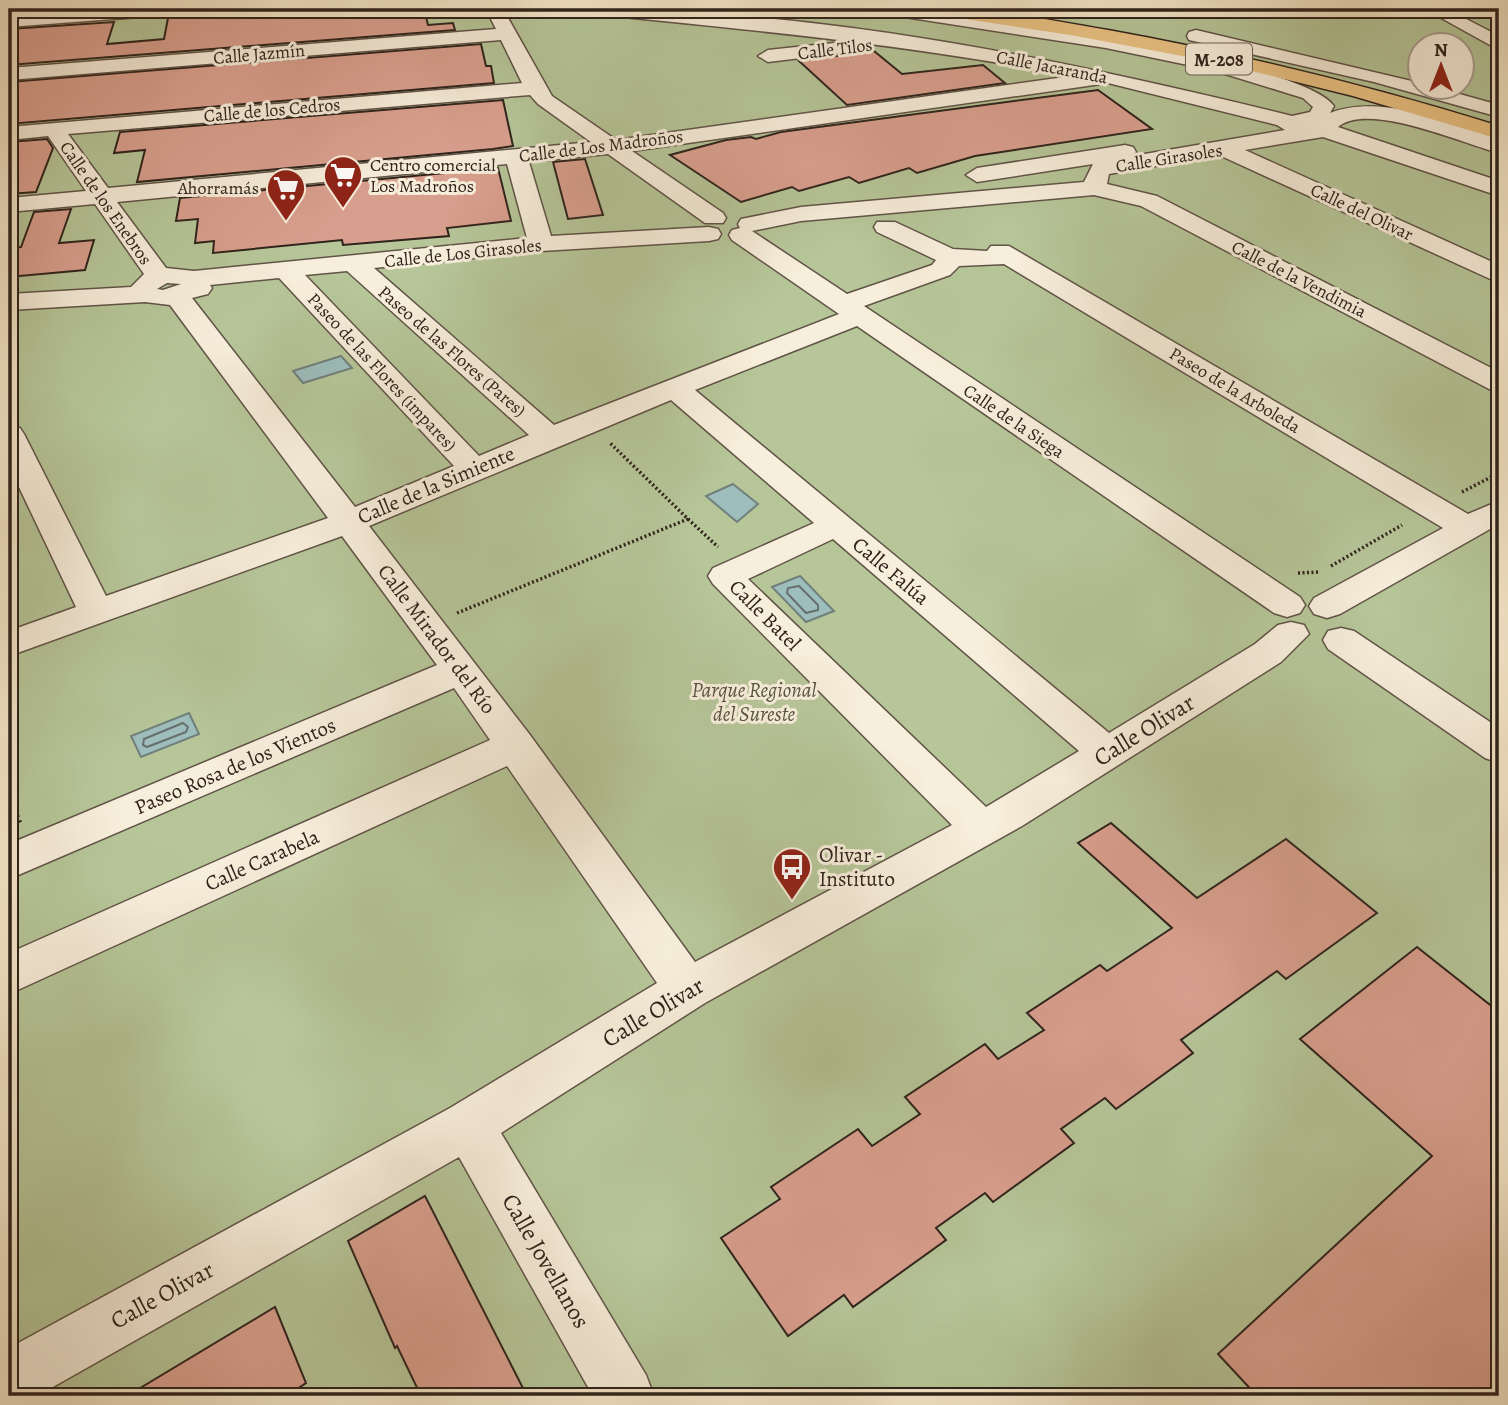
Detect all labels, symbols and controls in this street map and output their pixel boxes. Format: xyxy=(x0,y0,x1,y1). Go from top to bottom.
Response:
north arrow xyxy=(1406,32,1476,102)
street label: Calle Tilos xyxy=(796,33,874,65)
text: N xyxy=(1434,37,1448,63)
street label: Calle Jazmín xyxy=(212,38,306,70)
street label: Calle Jacaranda xyxy=(994,44,1110,90)
road number: M-208 xyxy=(1186,44,1252,74)
street label: Calle de los Cedros xyxy=(203,92,341,128)
street label: Calle de Los Madroños xyxy=(517,124,685,168)
street label: Calle de los Enebros xyxy=(54,136,158,270)
street label: Calle Girasoles xyxy=(1114,138,1224,178)
place label: Centro comercial Los Madroños xyxy=(370,153,496,198)
supermarket icon: Centro comercial Los Madroños xyxy=(322,154,364,209)
supermarket icon: Ahorramás xyxy=(265,167,307,222)
place label: Ahorramás xyxy=(177,176,259,200)
street label: Calle del Olivar xyxy=(1307,178,1417,246)
street label: Calle de Los Girasoles xyxy=(383,233,543,273)
street label: Calle de la Vendimia xyxy=(1227,235,1371,324)
street label: Paseo de las Flores (Pares) xyxy=(373,280,531,422)
street label: Paseo de las Flores (impares) xyxy=(302,288,462,456)
street label: Paseo de la Arboleda xyxy=(1165,341,1306,439)
street label: Calle de la Siega xyxy=(959,378,1070,464)
street label: Calle de la Simiente xyxy=(353,439,519,531)
street label: Calle Falúa xyxy=(847,530,936,612)
street label: Calle Mirador del Río xyxy=(371,558,503,720)
street label: Calle Batel xyxy=(723,573,807,657)
park label: Parque Regional del Sureste xyxy=(691,676,817,728)
street label: Calle Olivar xyxy=(1087,686,1201,774)
street label: Paseo Rosa de los Vientos xyxy=(130,711,340,821)
street label: Calle Carabela xyxy=(200,822,324,898)
place label: Olivar - Instituto xyxy=(819,841,895,893)
bus stop icon: Olivar - Instituto xyxy=(771,846,813,901)
street label: Calle Olivar xyxy=(596,969,710,1055)
street label: Calle Jovellanos xyxy=(494,1188,598,1334)
street label: Calle Olivar xyxy=(105,1254,219,1336)

